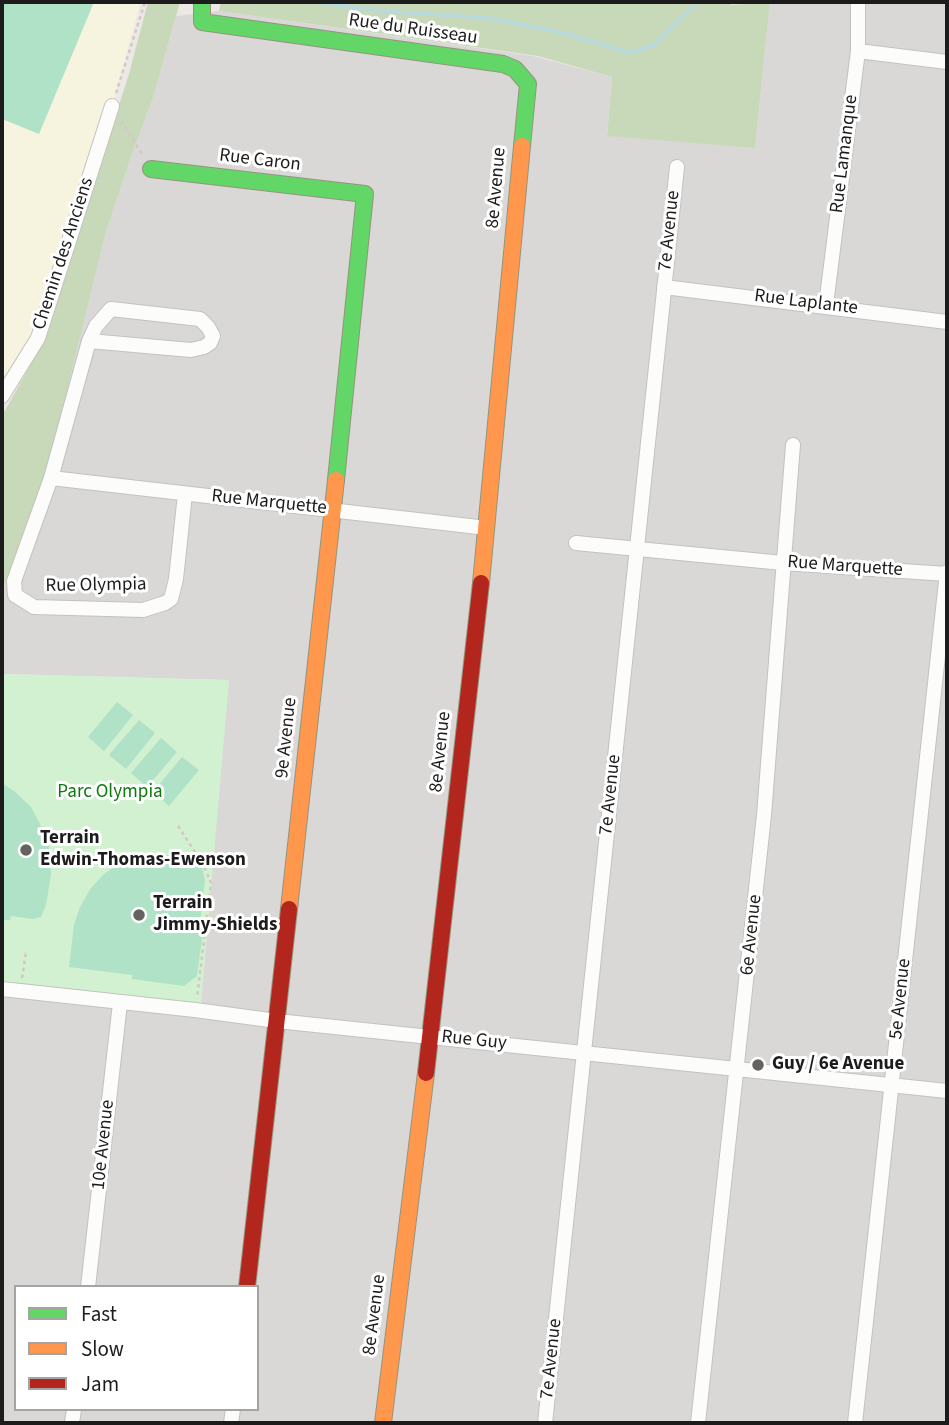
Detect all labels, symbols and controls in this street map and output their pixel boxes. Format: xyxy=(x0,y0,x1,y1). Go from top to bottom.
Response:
street label: Rue du Ruisseau xyxy=(347,10,479,50)
street label: Rue Lamanque xyxy=(826,93,864,215)
street label: Rue Caron xyxy=(218,145,302,177)
street label: 8e Avenue xyxy=(482,147,512,229)
street label: Chemin des Anciens xyxy=(29,175,99,333)
street label: 7e Avenue xyxy=(654,189,686,273)
street label: Rue Laplante xyxy=(753,285,859,321)
street label: Rue Marquette xyxy=(210,486,328,520)
street label: Rue Marquette xyxy=(786,552,904,582)
street label: Rue Olympia xyxy=(45,574,147,598)
street label: 9e Avenue xyxy=(271,696,303,780)
street label: 8e Avenue xyxy=(425,710,457,794)
street label: 7e Avenue xyxy=(595,753,627,837)
park label: Parc Olympia xyxy=(57,782,163,804)
place label: Terrain Edwin-Thomas-Ewenson xyxy=(40,828,246,872)
marker: Terrain Edwin-Thomas-Ewenson xyxy=(18,842,34,858)
place label: Terrain Jimmy-Shields xyxy=(153,893,277,937)
street label: 6e Avenue xyxy=(736,893,768,977)
marker: Terrain Jimmy-Shields xyxy=(131,907,147,923)
street label: 5e Avenue xyxy=(885,957,917,1041)
street label: Rue Guy xyxy=(440,1026,508,1056)
place label: Guy / 6e Avenue xyxy=(772,1054,904,1076)
marker: Guy / 6e Avenue xyxy=(750,1057,766,1073)
street label: 10e Avenue xyxy=(88,1099,120,1191)
street label: 8e Avenue xyxy=(359,1273,391,1357)
legend xyxy=(14,1285,259,1411)
text: Fast xyxy=(81,1299,117,1329)
street label: 7e Avenue xyxy=(536,1317,568,1401)
text: Slow xyxy=(81,1334,124,1364)
text: Jam xyxy=(81,1369,119,1399)

